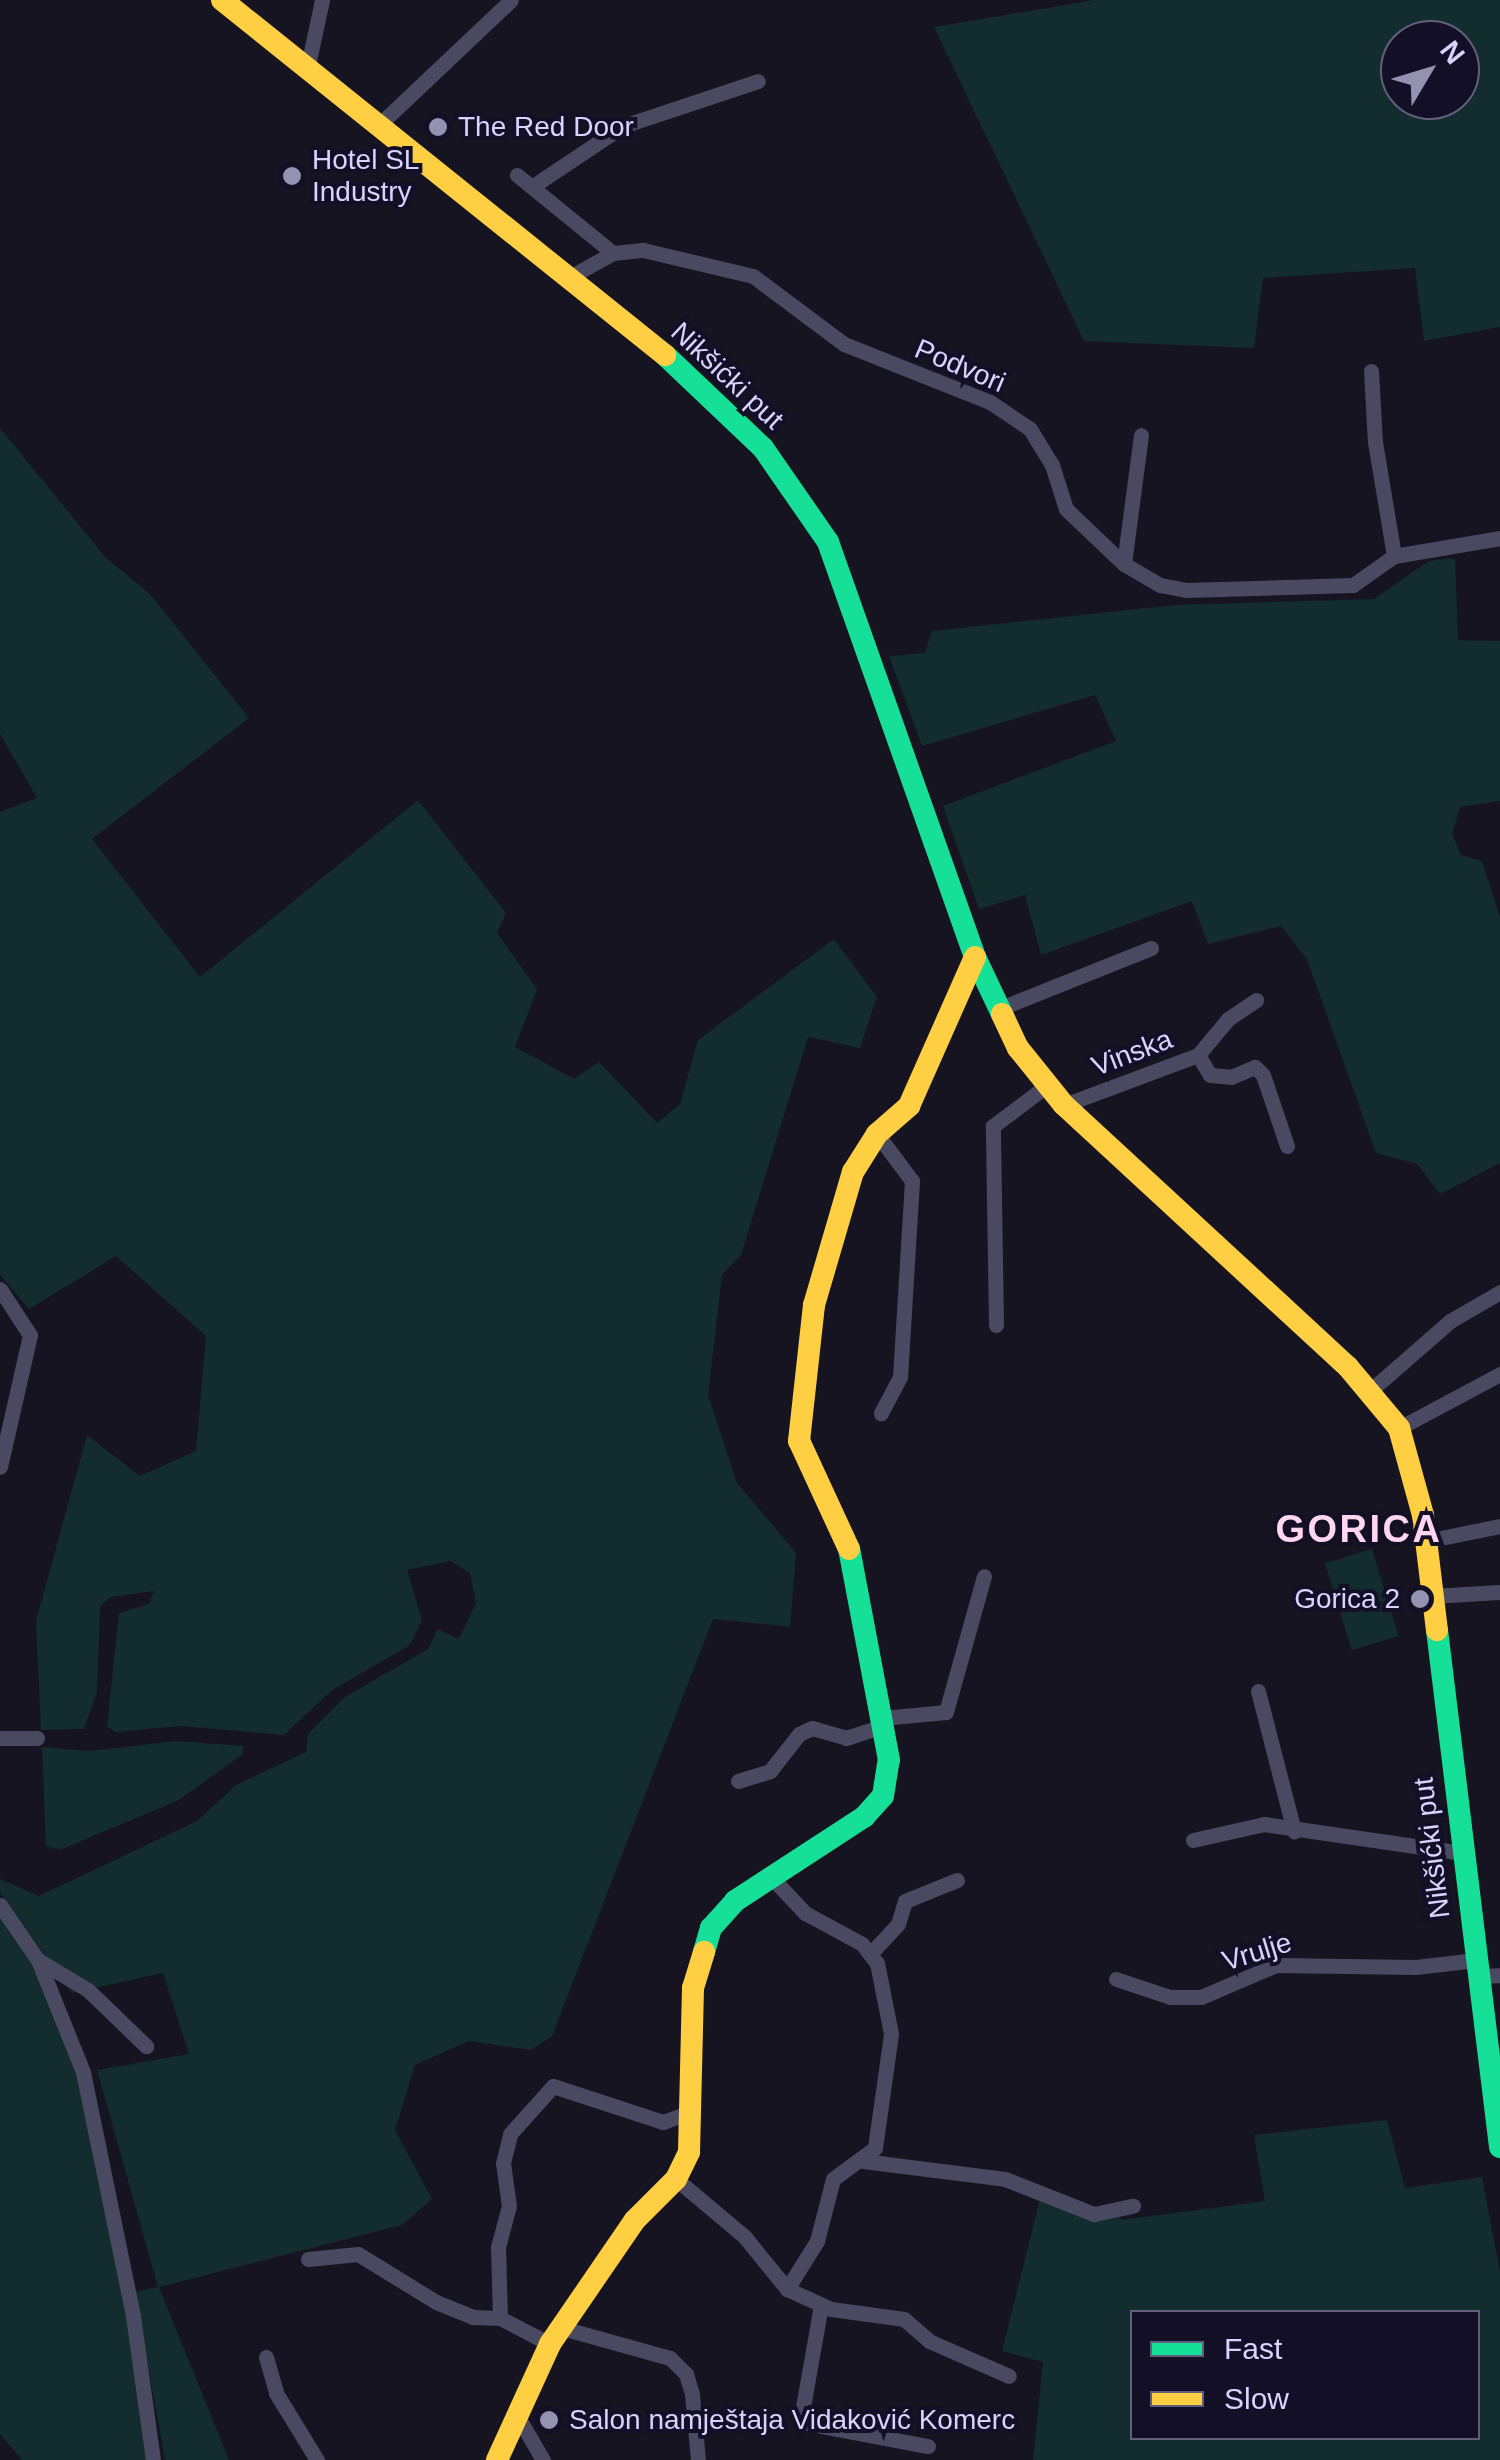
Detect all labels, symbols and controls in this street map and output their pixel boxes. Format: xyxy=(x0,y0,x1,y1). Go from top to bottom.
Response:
north arrow xyxy=(1380,20,1480,120)
text: N xyxy=(1434,35,1471,70)
place label: The Red Door xyxy=(458,110,634,144)
marker: The Red Door xyxy=(427,116,449,138)
place label: Hotel SL Industry xyxy=(312,143,419,209)
marker: Hotel SL Industry xyxy=(281,165,303,187)
street label: Nikšićki put xyxy=(664,315,790,437)
street label: Podvori xyxy=(910,332,1010,400)
street label: Vinska xyxy=(1087,1022,1177,1084)
district label: GORICA xyxy=(1276,1507,1442,1553)
place label: Gorica 2 xyxy=(1294,1582,1400,1616)
marker: Gorica 2 xyxy=(1409,1588,1431,1610)
street label: Nikšićki put xyxy=(1407,1776,1457,1920)
street label: Vrulje xyxy=(1218,1926,1296,1978)
legend xyxy=(1130,2310,1480,2440)
text: Fast xyxy=(1224,2332,1282,2365)
text: Slow xyxy=(1224,2382,1289,2415)
place label: Salon namještaja Vidaković Komerc xyxy=(569,2403,1015,2437)
marker: Salon namještaja Vidaković Komerc xyxy=(538,2409,560,2431)

